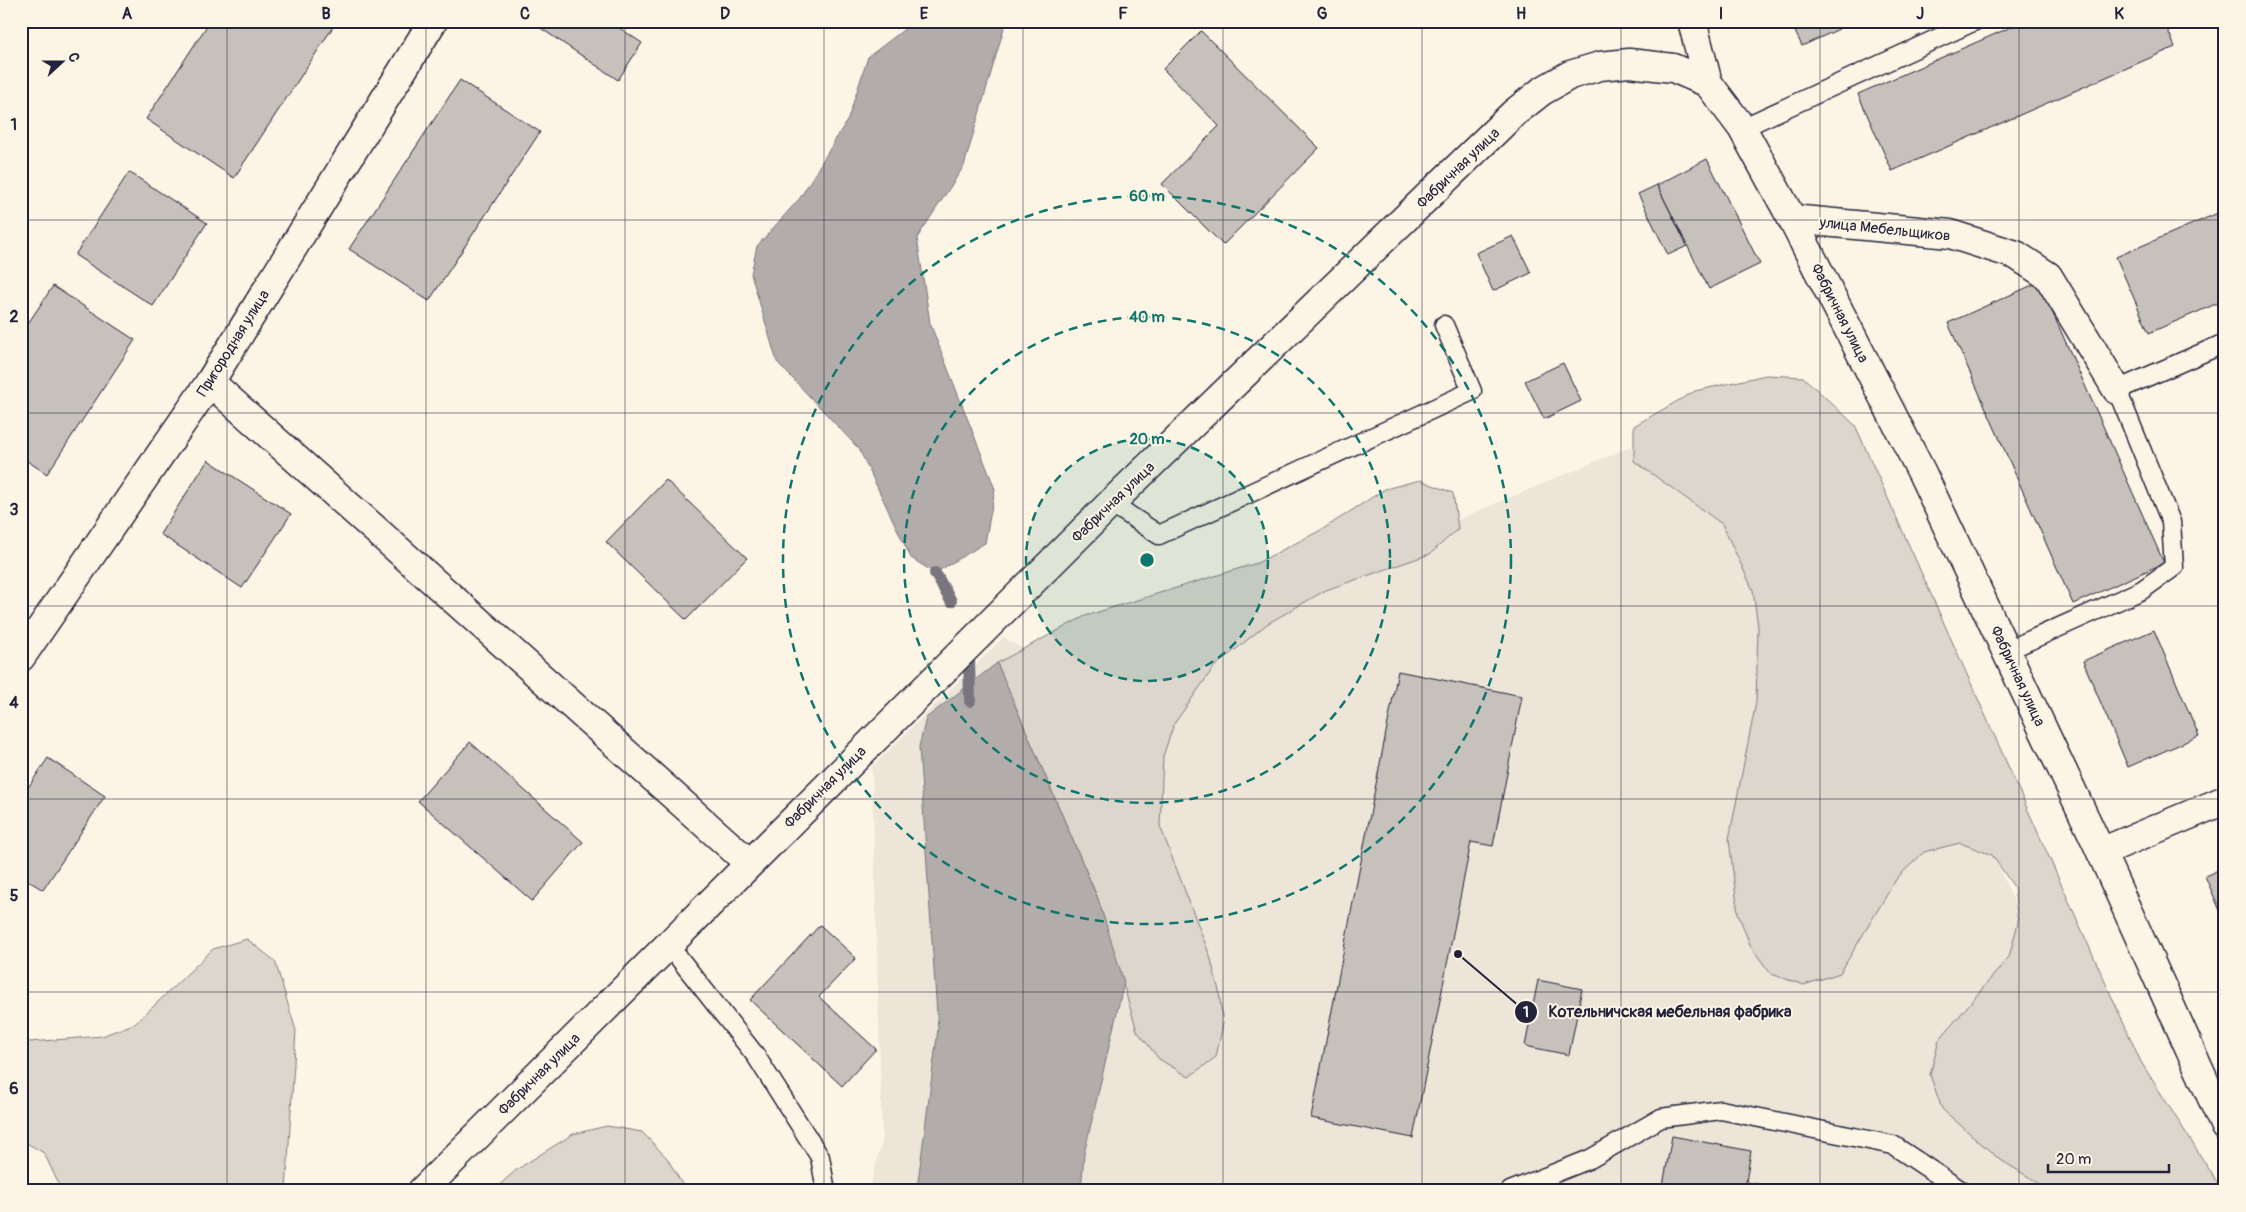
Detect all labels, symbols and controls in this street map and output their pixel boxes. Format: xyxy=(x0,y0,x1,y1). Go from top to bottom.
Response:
text: A xyxy=(122,4,133,24)
text: B xyxy=(321,4,331,24)
text: C xyxy=(520,4,530,24)
text: D xyxy=(720,4,730,24)
text: E xyxy=(920,4,929,24)
text: F xyxy=(1118,4,1128,24)
text: G xyxy=(1317,4,1328,24)
text: H xyxy=(1516,4,1526,24)
text: I xyxy=(1719,4,1723,24)
text: J xyxy=(1916,4,1924,24)
text: K xyxy=(2114,4,2124,24)
north arrow xyxy=(38,38,88,88)
text: С xyxy=(64,50,83,65)
text: 1 xyxy=(11,115,17,135)
street label: Фабричная улица xyxy=(1413,124,1504,213)
text: 60 m xyxy=(1129,187,1165,206)
street label: улица Мебельщиков xyxy=(1818,213,1951,246)
street label: Фабричная улица xyxy=(1806,261,1873,366)
street label: Пригородная улица xyxy=(193,286,274,400)
text: 2 xyxy=(10,307,19,327)
text: 40 m xyxy=(1129,308,1165,327)
text: 20 m xyxy=(1129,430,1165,449)
street label: Фабричная улица xyxy=(1068,458,1159,547)
text: 3 xyxy=(10,500,19,520)
centre of rings xyxy=(1138,551,1156,569)
street label: Фабричная улица xyxy=(1986,623,2049,729)
text: 4 xyxy=(9,693,19,713)
street label: Фабричная улица xyxy=(780,742,870,832)
text: 5 xyxy=(10,886,19,906)
callout: Котельничская мебельная фабрика xyxy=(1513,996,1801,1027)
text: Котельничская мебельная фабрика xyxy=(1549,1002,1792,1022)
text: 1 xyxy=(1523,1003,1529,1022)
street label: Фабричная улица xyxy=(494,1029,584,1119)
text: 6 xyxy=(9,1079,19,1099)
scale bar xyxy=(2048,1142,2170,1174)
text: 20 m xyxy=(2056,1150,2091,1169)

